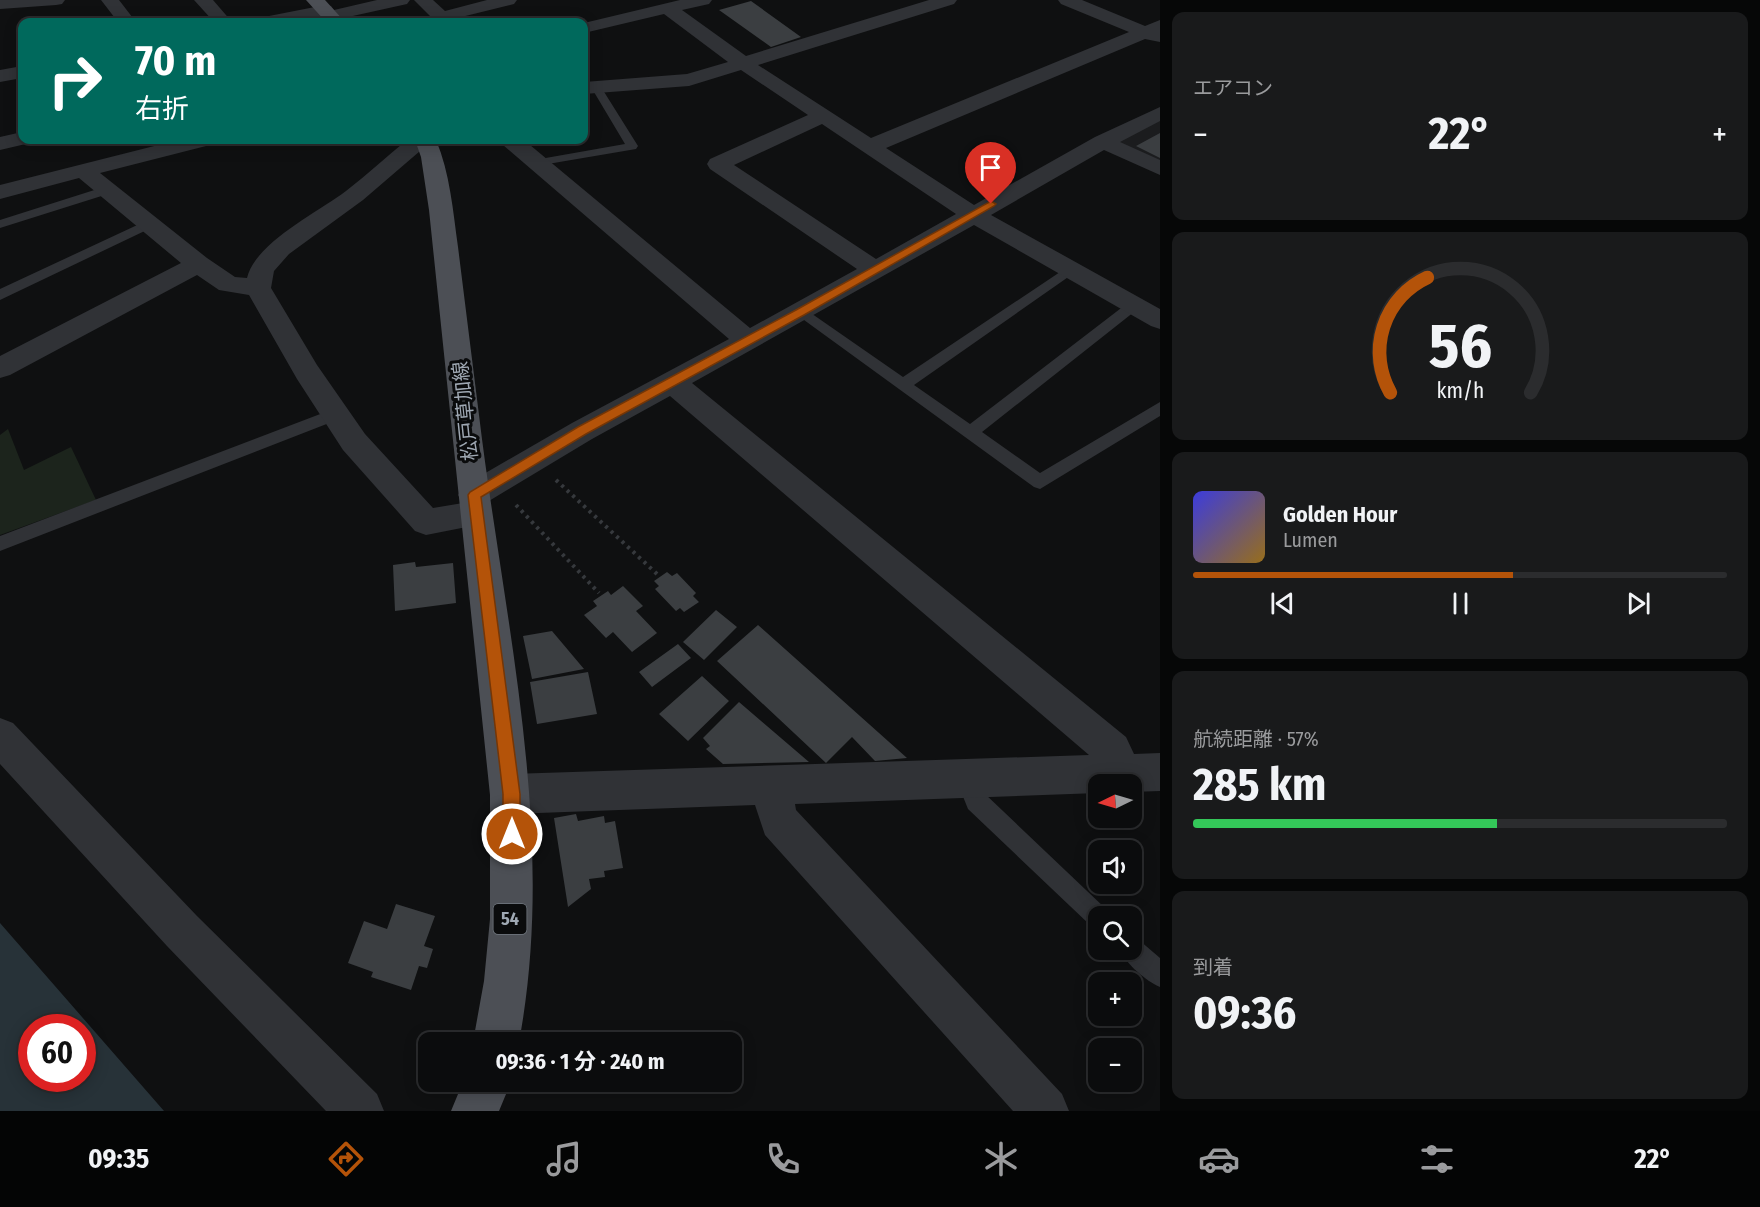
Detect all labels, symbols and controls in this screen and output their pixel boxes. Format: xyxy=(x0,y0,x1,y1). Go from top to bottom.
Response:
text: 70 m xyxy=(135,36,216,86)
icon: right xyxy=(36,42,114,120)
text: エアコン xyxy=(1193,76,1273,100)
text: 右折 xyxy=(135,93,189,125)
text: 22° xyxy=(1429,107,1491,161)
text: − xyxy=(1193,115,1208,155)
text: + xyxy=(1712,115,1727,155)
pin xyxy=(965,142,1016,204)
icon: arrive xyxy=(974,151,1007,184)
text: 56 xyxy=(1428,309,1492,384)
street label: 松戸草加線 xyxy=(448,360,482,462)
text: km/h xyxy=(1436,378,1484,404)
text: Golden Hour xyxy=(1283,501,1397,528)
text: Lumen xyxy=(1283,528,1338,552)
icon: previous xyxy=(1266,587,1299,620)
icon: pause xyxy=(1444,587,1477,620)
icon: next xyxy=(1622,587,1655,620)
text: 航続距離 · 57% xyxy=(1193,727,1319,751)
text: 285 km xyxy=(1193,758,1326,812)
north arrow xyxy=(1088,774,1142,828)
map controls xyxy=(1088,774,1142,1092)
position arrow xyxy=(480,802,544,866)
button: sound xyxy=(1088,840,1142,894)
road number: 54 xyxy=(494,904,526,934)
button: search xyxy=(1088,906,1142,960)
text: 到着 xyxy=(1193,955,1233,979)
button: + xyxy=(1088,972,1142,1026)
text: 09:36 xyxy=(1193,986,1296,1040)
speed limit sign: 60 xyxy=(18,1014,96,1092)
button: − xyxy=(1088,1038,1142,1092)
text: 09:36 · 1 分 · 240 m xyxy=(495,1048,665,1075)
icon: directions xyxy=(325,1138,367,1180)
icon: music xyxy=(543,1138,585,1180)
icon: phone xyxy=(762,1138,804,1180)
icon: climate xyxy=(980,1138,1022,1180)
icon: car xyxy=(1198,1138,1240,1180)
icon: filters xyxy=(1416,1138,1458,1180)
text: 09:35 xyxy=(88,1143,149,1175)
text: 22° xyxy=(1634,1143,1672,1175)

